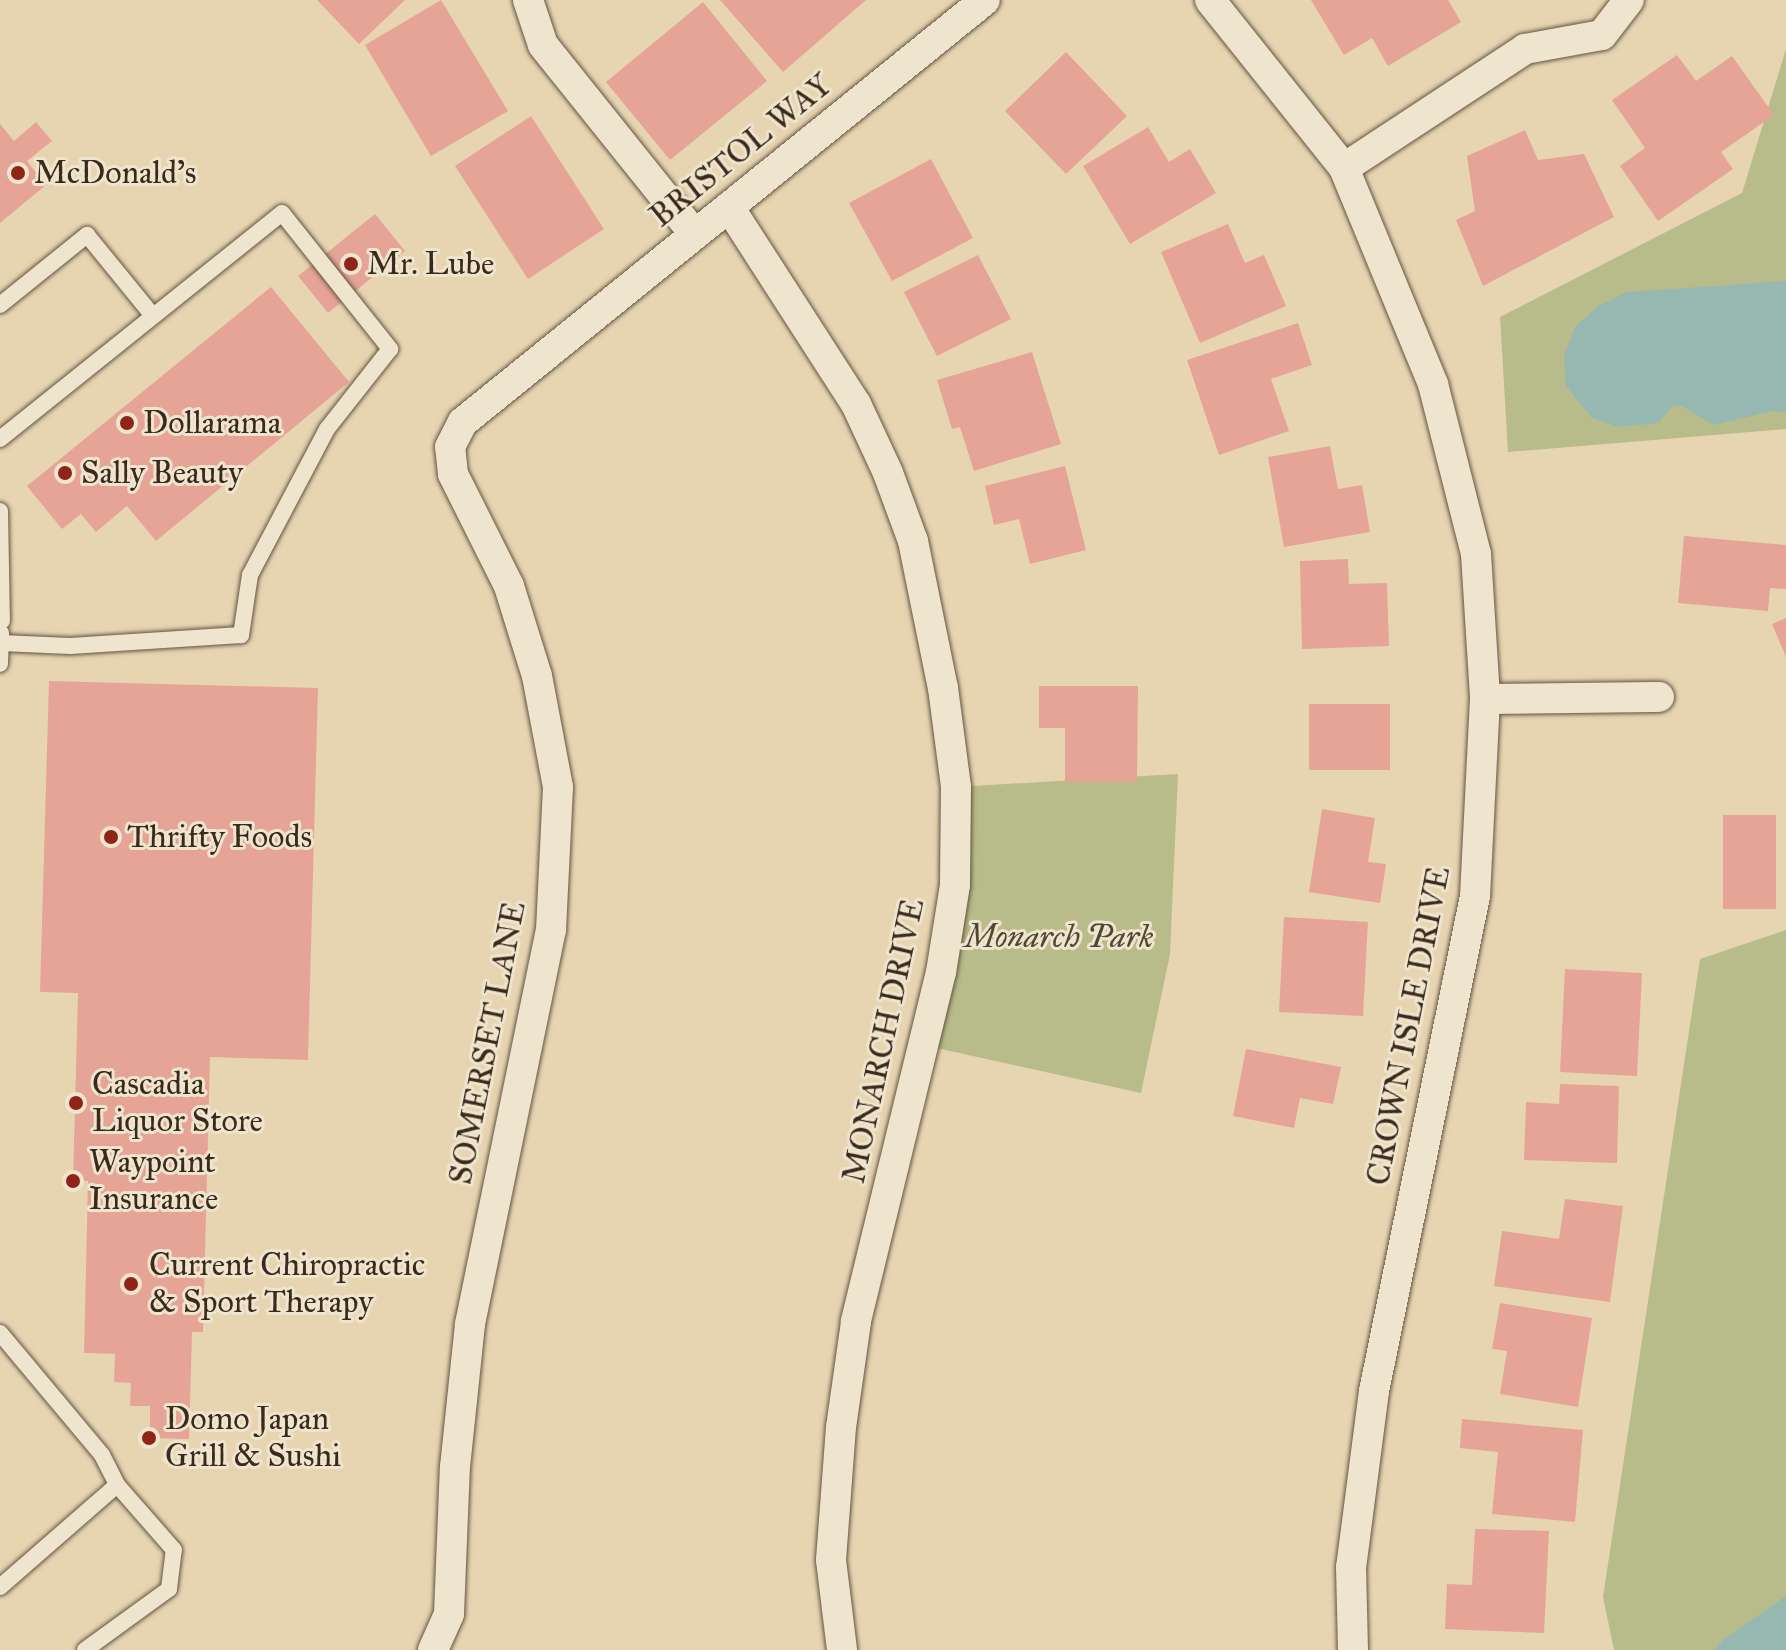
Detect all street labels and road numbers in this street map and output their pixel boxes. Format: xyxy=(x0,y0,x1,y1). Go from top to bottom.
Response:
street label: BRISTOL WAY xyxy=(643,66,839,236)
street label: CROWN ISLE DRIVE xyxy=(1359,863,1459,1189)
street label: MONARCH DRIVE xyxy=(835,895,933,1187)
street label: SOMERSET LANE xyxy=(442,898,534,1188)

